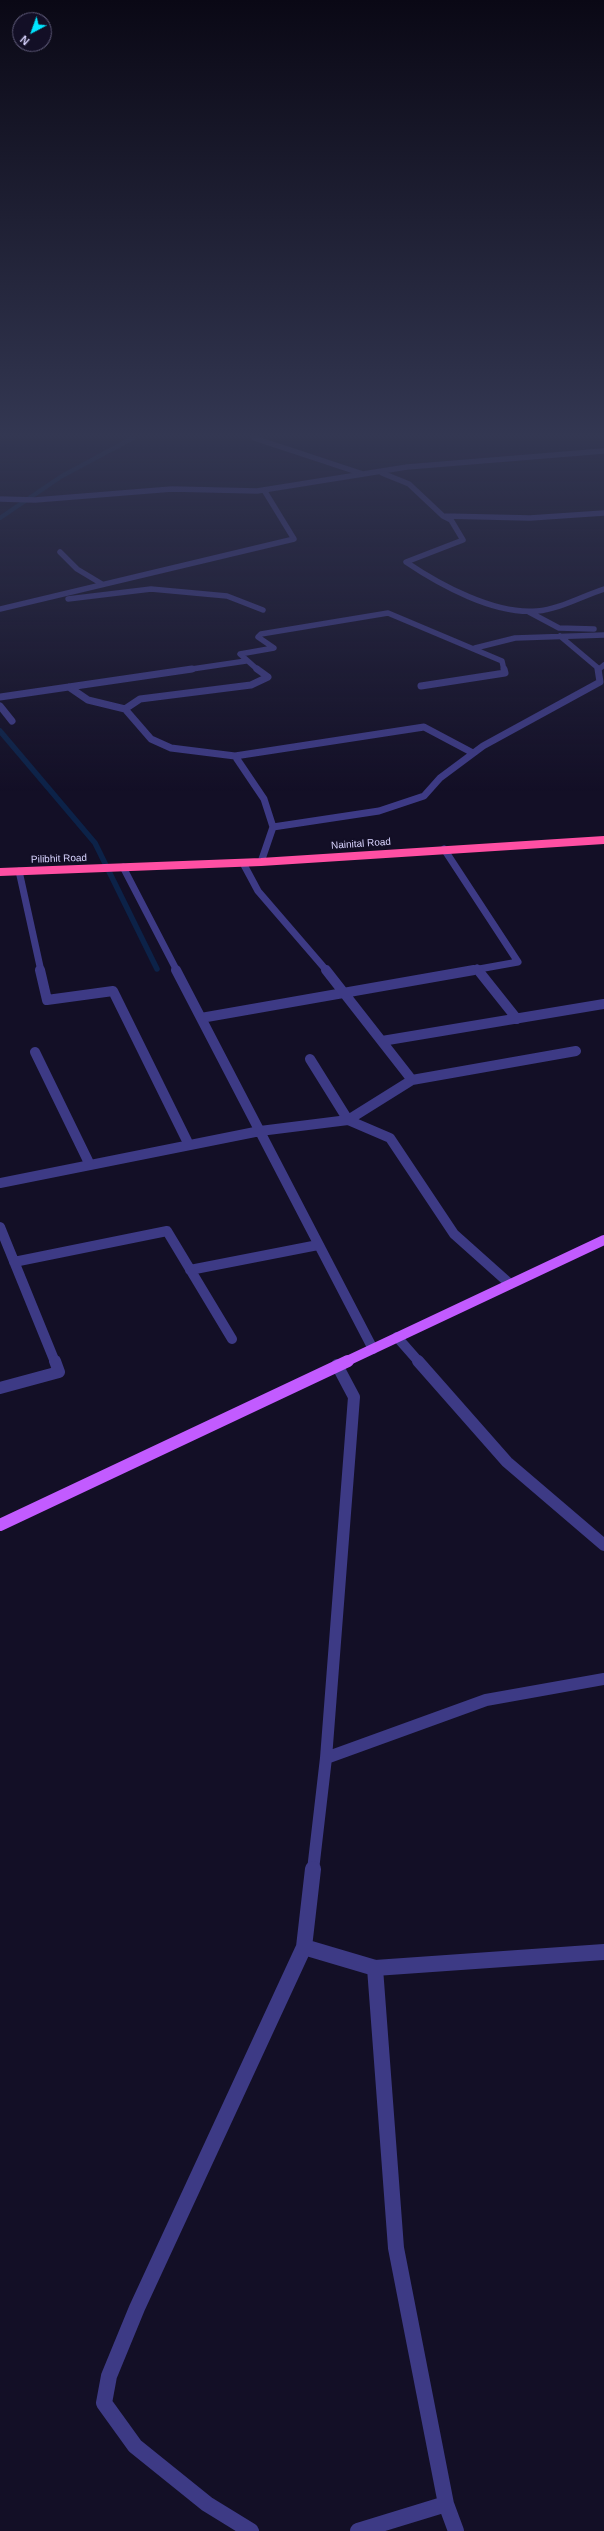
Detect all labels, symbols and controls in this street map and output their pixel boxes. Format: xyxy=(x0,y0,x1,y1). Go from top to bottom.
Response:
north arrow xyxy=(12,12,52,52)
text: N xyxy=(18,33,32,47)
street label: Nainital Road xyxy=(331,836,391,852)
street label: Pilibhit Road xyxy=(31,852,87,866)

